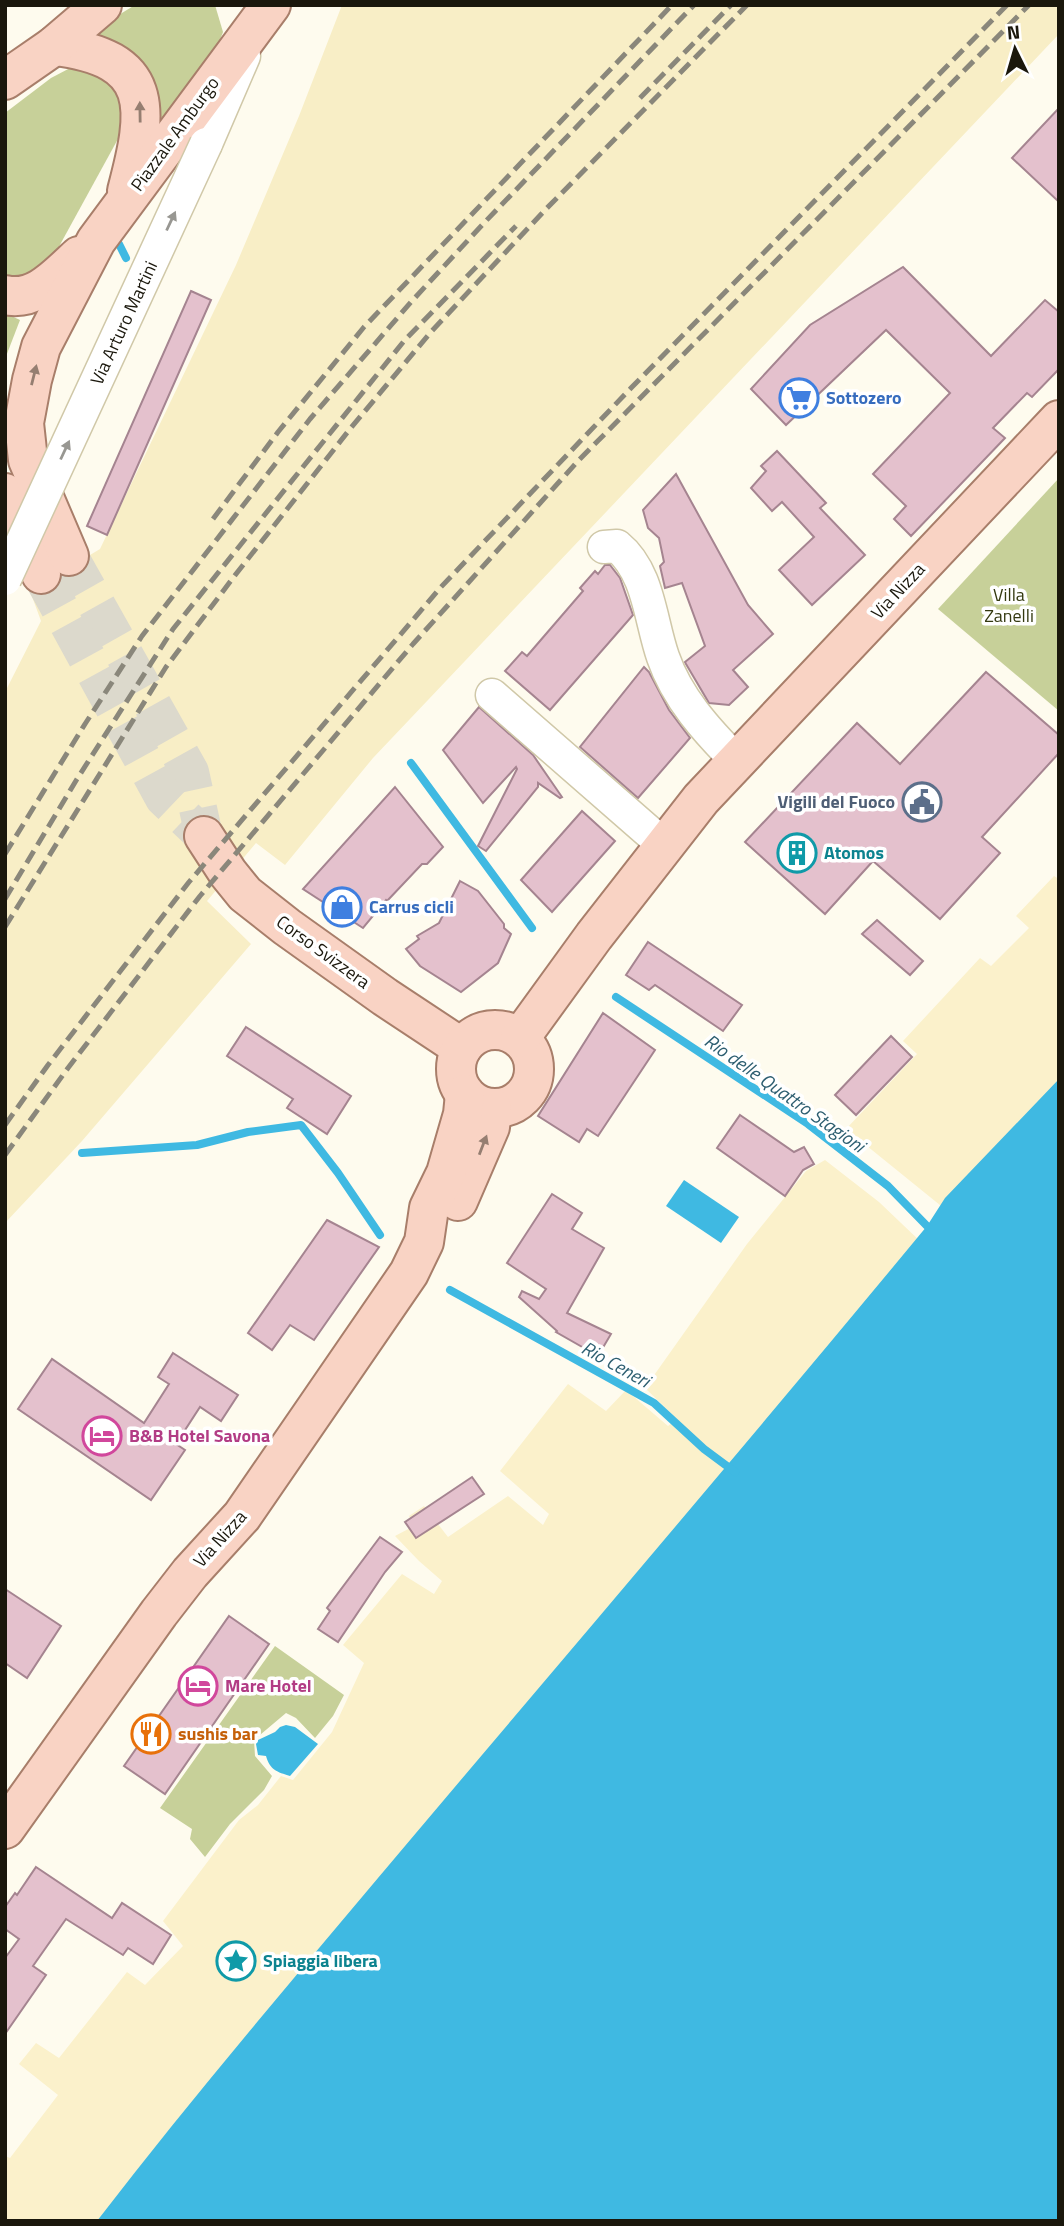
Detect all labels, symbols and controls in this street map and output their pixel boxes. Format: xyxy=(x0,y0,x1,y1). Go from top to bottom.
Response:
north arrow xyxy=(980,14,1050,84)
text: N xyxy=(1006,17,1021,47)
street label: Piazzale Amburgo xyxy=(124,71,225,197)
one-way arrow xyxy=(134,101,145,123)
one-way arrow xyxy=(165,211,177,231)
street label: Via Arturo Martini xyxy=(83,256,164,389)
one-way arrow xyxy=(28,364,39,386)
supermarket icon: Sottozero xyxy=(778,377,820,419)
place label: Sottozero xyxy=(826,384,902,411)
one-way arrow xyxy=(59,440,71,460)
street label: Via Nizza xyxy=(864,556,931,625)
park label: Villa Zanelli xyxy=(984,581,1034,629)
public building icon: Vigili del Fuoco xyxy=(901,781,943,823)
place label: Vigili del Fuoco xyxy=(778,788,895,815)
building icon: Atomos xyxy=(776,832,818,874)
place label: Atomos xyxy=(824,839,884,866)
shop icon: Carrus cicli xyxy=(321,886,363,928)
place label: Carrus cicli xyxy=(369,893,454,920)
street label: Corso Svizzera xyxy=(271,908,376,995)
water label: Rio delle Quattro Stagioni xyxy=(699,1026,873,1160)
one-way arrow xyxy=(477,1134,488,1155)
water label: Rio Ceneri xyxy=(577,1333,658,1395)
hotel icon: B&B Hotel Savona xyxy=(81,1415,123,1457)
place label: B&B Hotel Savona xyxy=(129,1422,270,1449)
street label: Via Nizza xyxy=(187,1504,253,1573)
hotel icon: Mare Hotel xyxy=(177,1665,219,1707)
place label: Mare Hotel xyxy=(225,1672,312,1699)
restaurant icon: sushis bar xyxy=(130,1713,172,1755)
place label: sushis bar xyxy=(178,1720,258,1747)
place icon: Spiaggia libera xyxy=(215,1940,257,1982)
place label: Spiaggia libera xyxy=(263,1947,378,1974)

